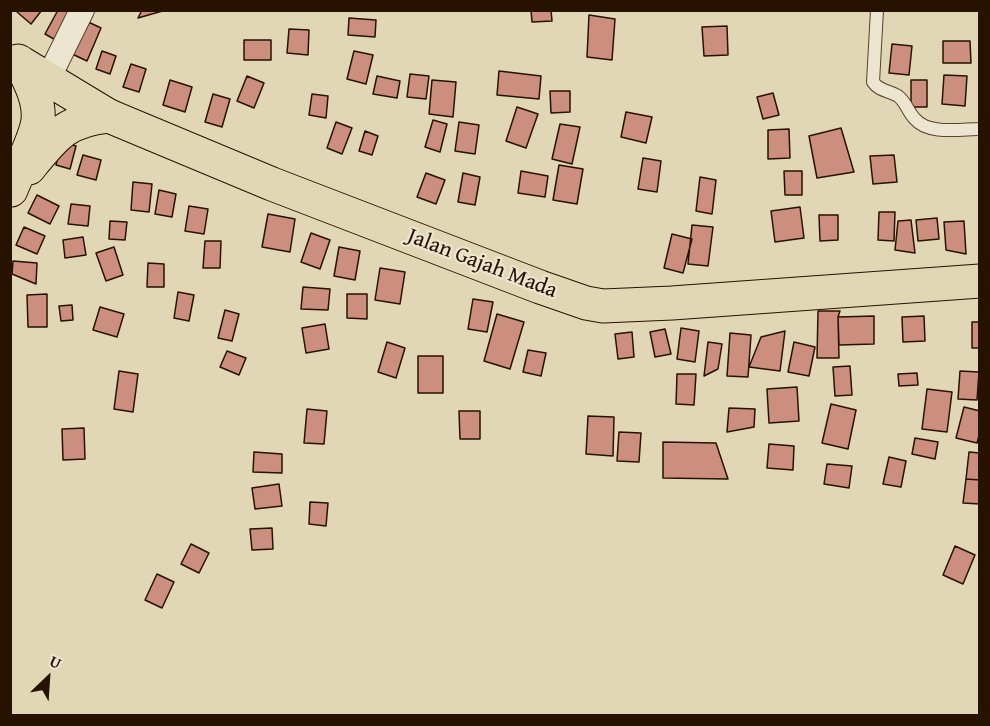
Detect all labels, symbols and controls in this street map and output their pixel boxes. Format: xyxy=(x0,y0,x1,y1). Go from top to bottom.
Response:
street label: Jalan Gajah Mada xyxy=(403,223,561,305)
north arrow xyxy=(18,648,78,708)
text: U xyxy=(46,649,66,675)

